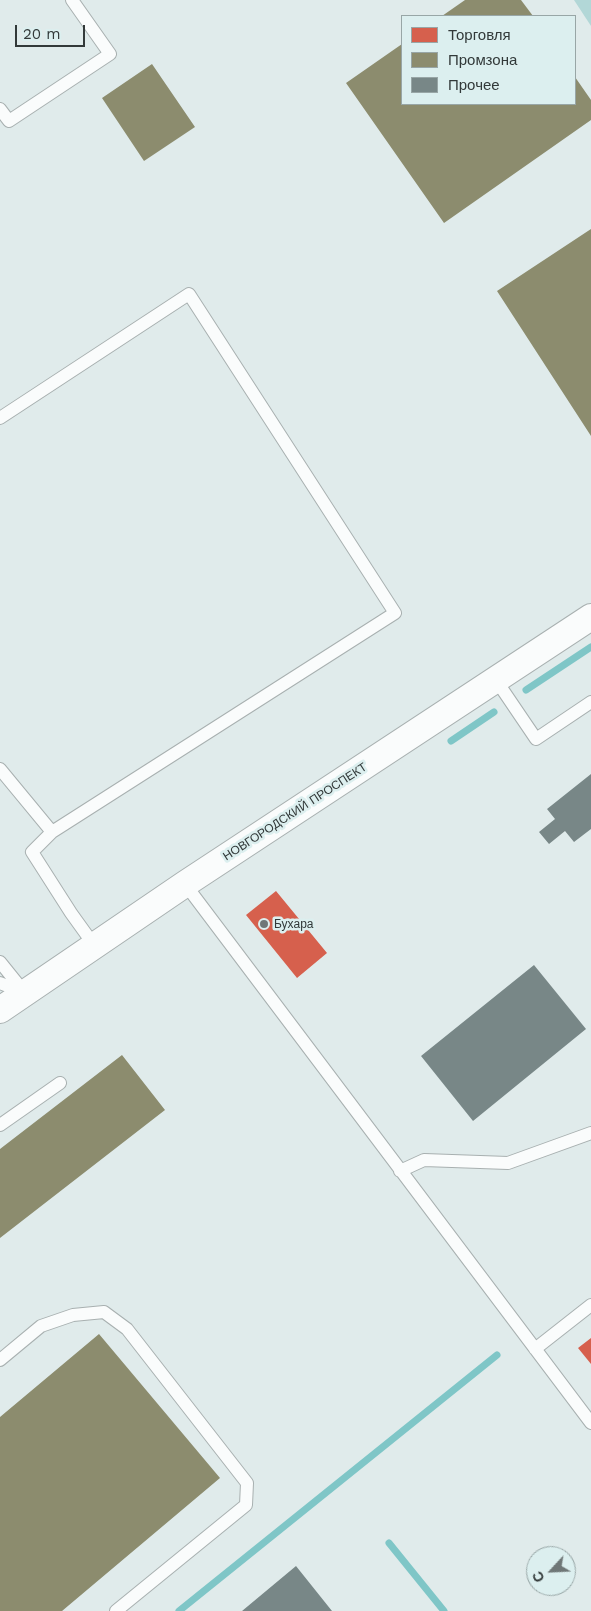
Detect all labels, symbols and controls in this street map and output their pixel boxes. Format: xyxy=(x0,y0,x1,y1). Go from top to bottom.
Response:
scale bar xyxy=(18,15,88,47)
legend xyxy=(401,15,576,105)
text: 20 m xyxy=(23,25,61,43)
text: Торговля xyxy=(448,26,511,44)
text: Промзона xyxy=(448,51,517,69)
text: Прочее xyxy=(448,76,500,94)
street label: НОВГОРОДСКИЙ ПРОСПЕКТ xyxy=(220,760,370,864)
place label: Бухара xyxy=(274,917,313,931)
marker: Бухара xyxy=(258,918,270,930)
north arrow xyxy=(526,1546,576,1596)
text: С xyxy=(529,1569,548,1585)

